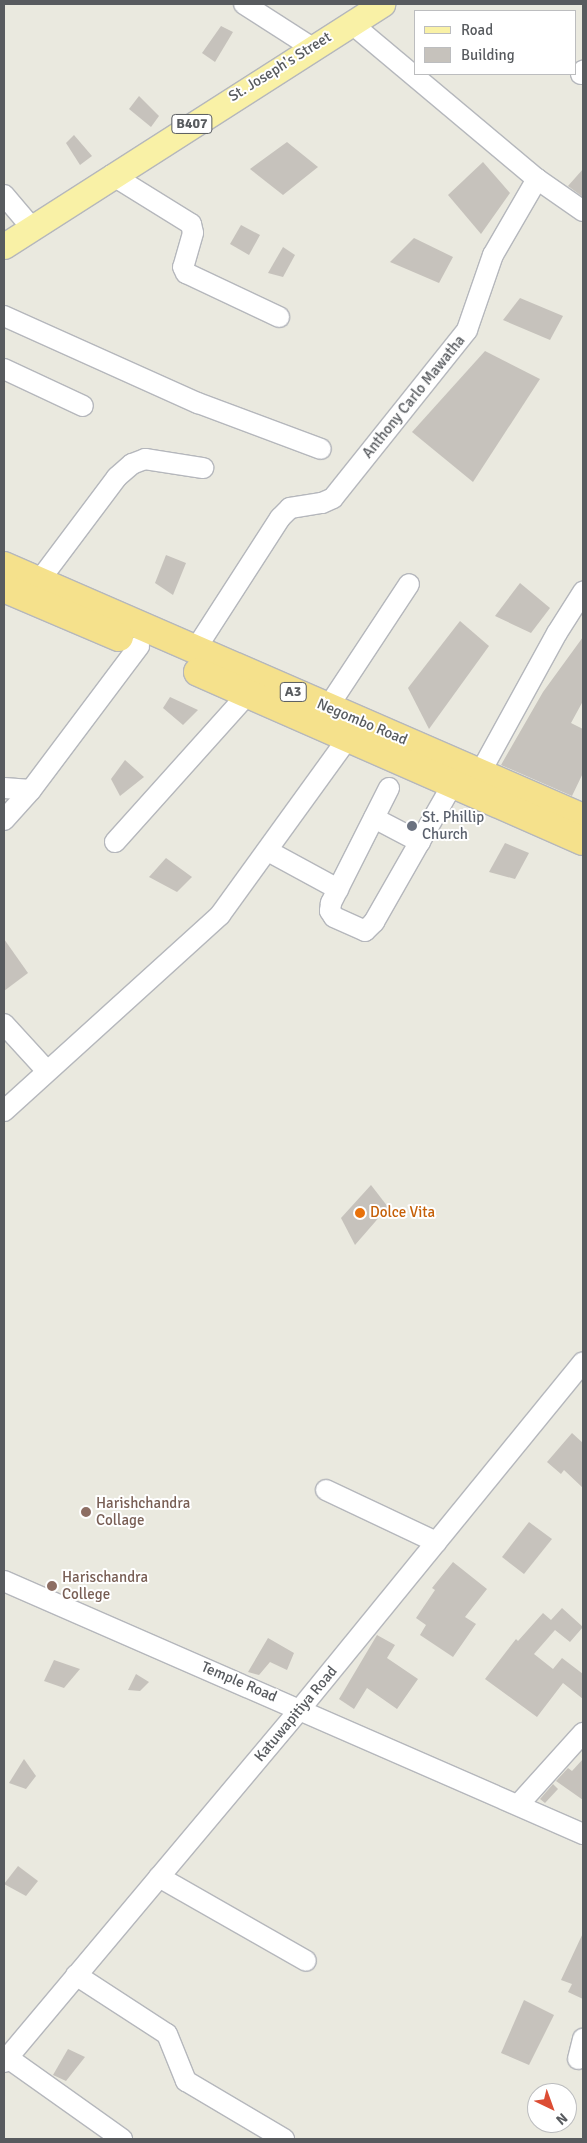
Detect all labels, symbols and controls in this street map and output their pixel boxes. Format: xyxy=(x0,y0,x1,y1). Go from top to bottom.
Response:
legend xyxy=(414,10,577,75)
text: Road xyxy=(461,21,493,39)
street label: St. Joseph's Street xyxy=(225,28,335,106)
text: Building xyxy=(461,46,515,64)
road number: B407 xyxy=(171,112,213,136)
street label: Anthony Carlo Mawatha xyxy=(359,332,469,462)
road number: A3 xyxy=(279,680,307,704)
street label: Negombo Road xyxy=(314,695,410,749)
place label: St. Phillip Church xyxy=(422,808,484,843)
marker: St. Phillip Church xyxy=(406,820,418,832)
place label: Dolce Vita xyxy=(370,1204,435,1222)
marker: Dolce Vita xyxy=(354,1207,366,1219)
place label: Harishchandra Collage xyxy=(96,1494,190,1529)
marker: Harishchandra Collage xyxy=(80,1506,92,1518)
place label: Harischandra College xyxy=(62,1568,148,1603)
marker: Harischandra College xyxy=(46,1580,58,1592)
street label: Temple Road xyxy=(198,1658,280,1706)
street label: Katuwapitiya Road xyxy=(251,1663,341,1765)
north arrow xyxy=(527,2083,577,2133)
text: N xyxy=(552,2109,571,2128)

